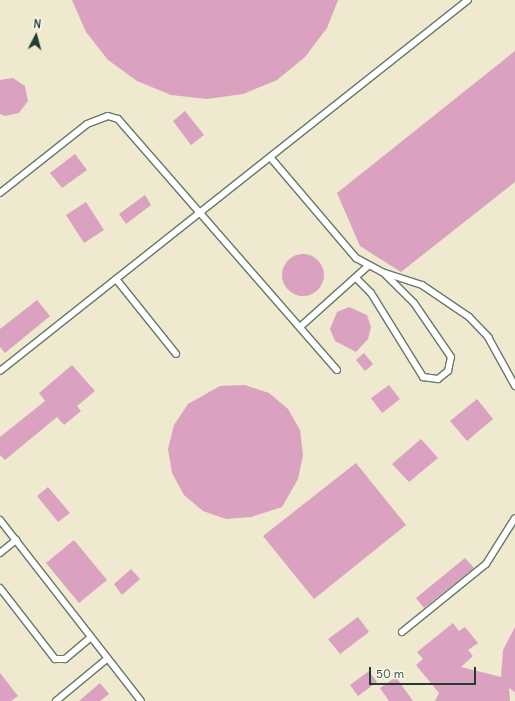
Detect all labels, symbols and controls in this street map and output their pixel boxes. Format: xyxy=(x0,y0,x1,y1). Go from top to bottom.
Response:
north arrow xyxy=(16,16,56,56)
text: N xyxy=(33,17,42,31)
scale bar xyxy=(371,659,478,685)
text: 50 m xyxy=(376,666,404,681)

